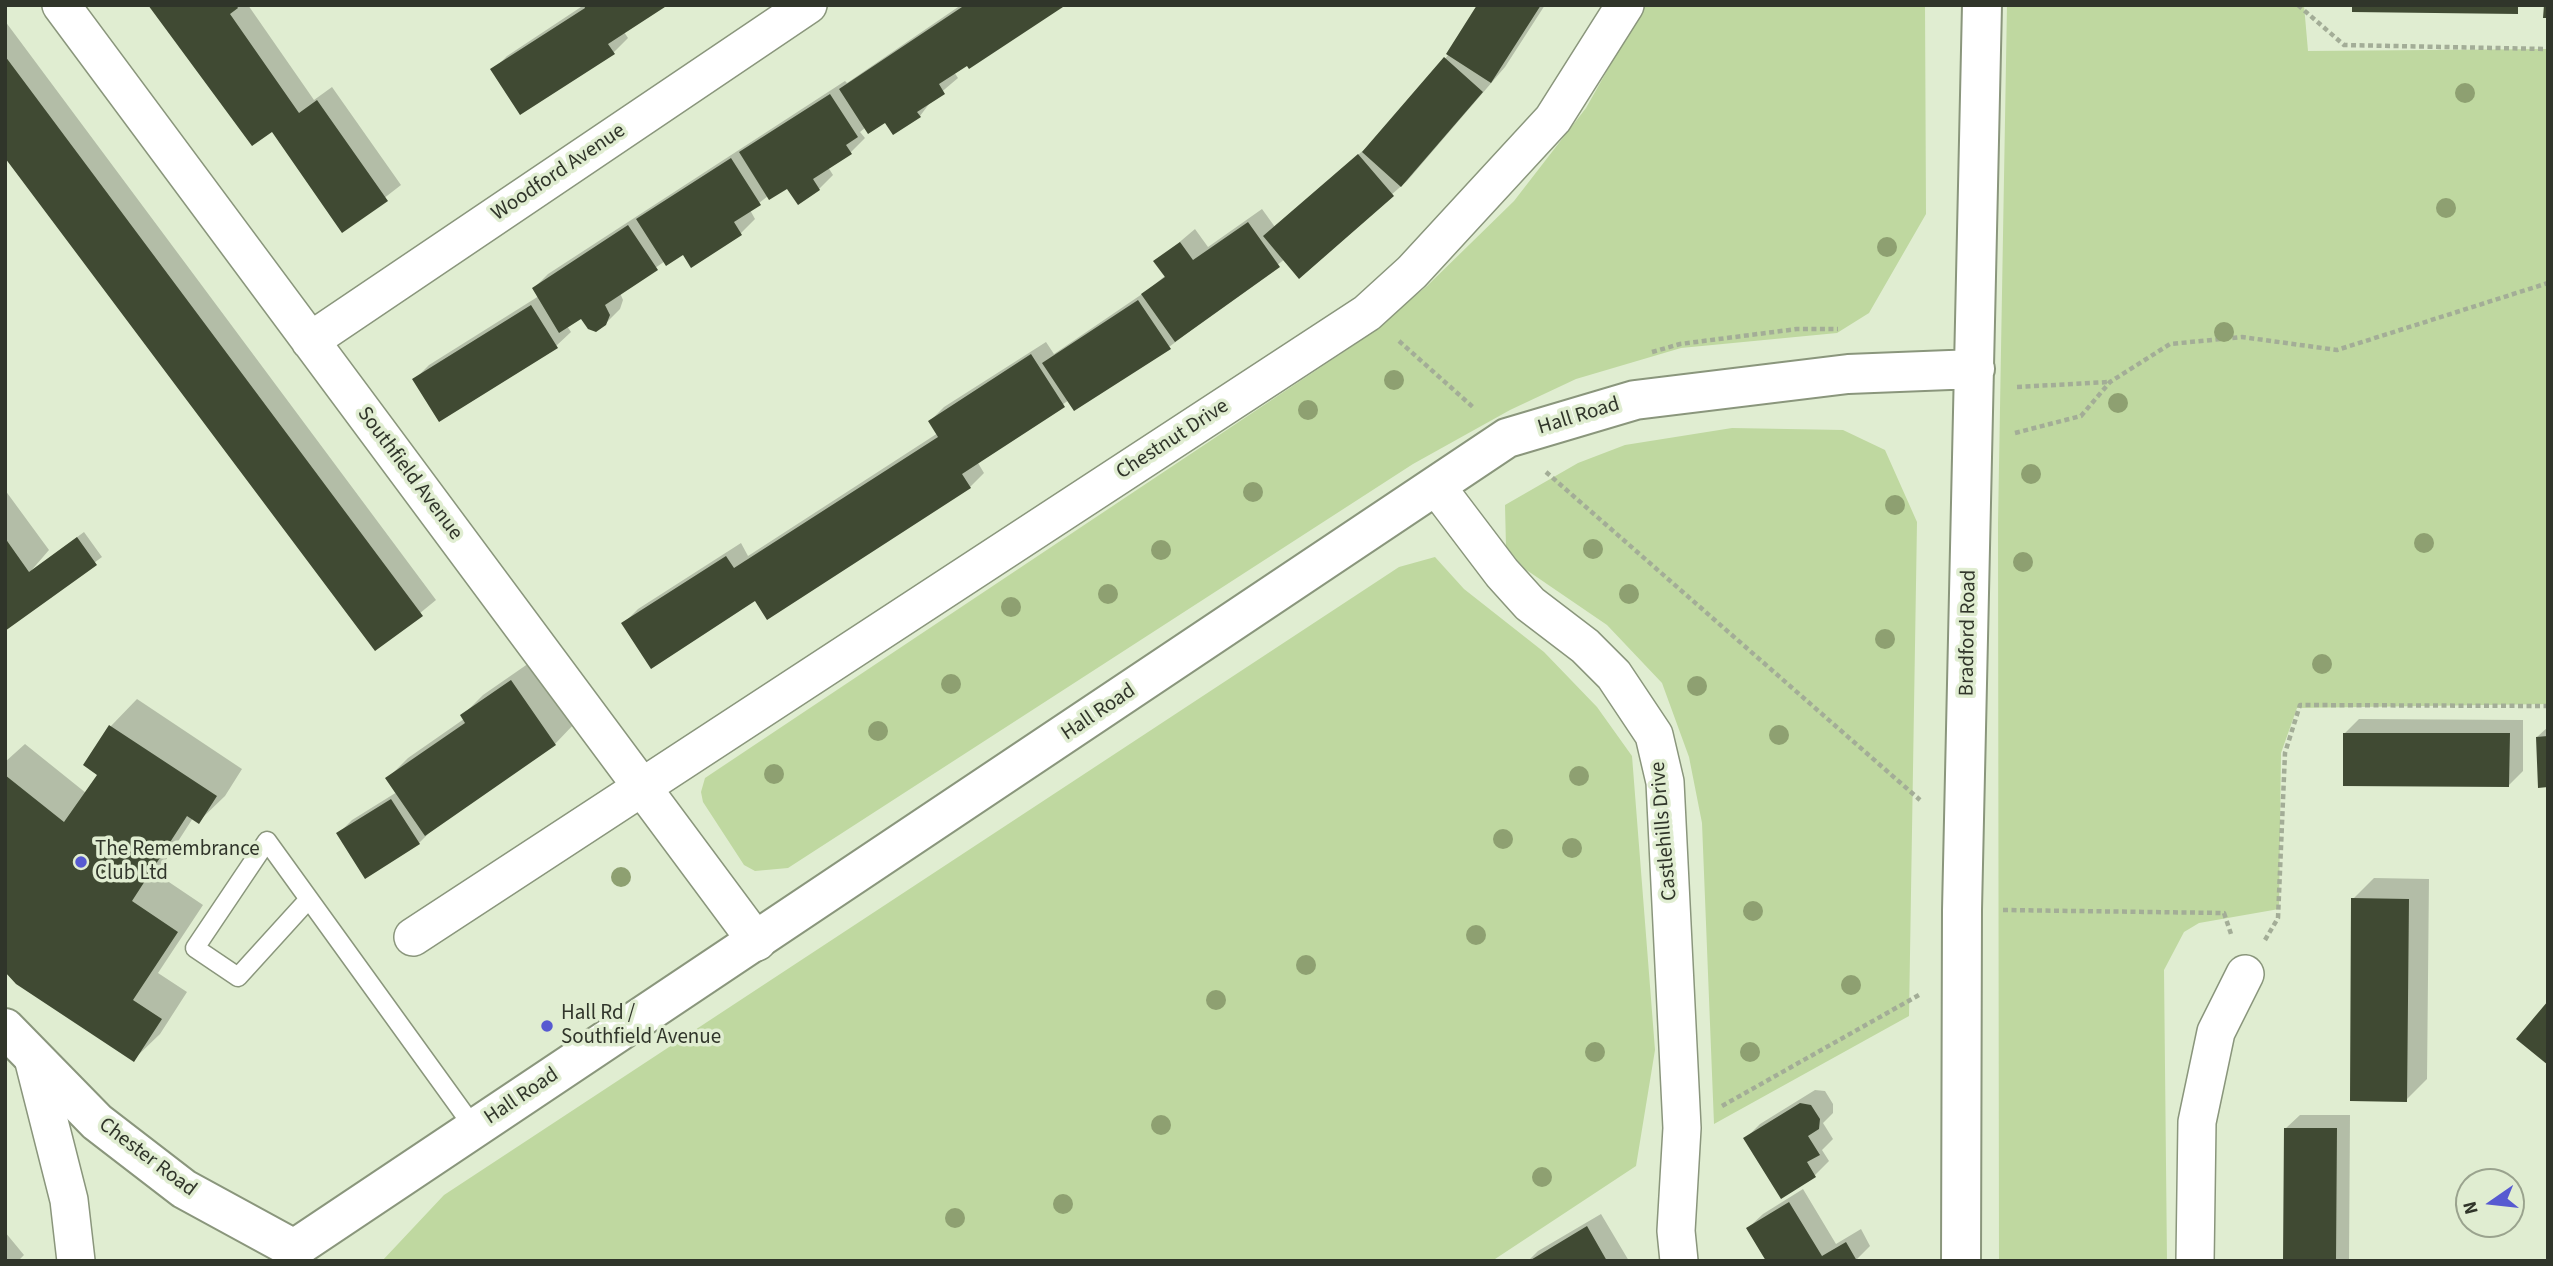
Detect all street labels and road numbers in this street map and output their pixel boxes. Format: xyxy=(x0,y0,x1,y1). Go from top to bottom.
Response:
street label: Woodford Avenue xyxy=(487,119,631,227)
street label: Hall Road xyxy=(1535,393,1623,441)
street label: Chestnut Drive xyxy=(1112,394,1234,486)
street label: Southfield Avenue xyxy=(351,402,467,546)
street label: Bradford Road xyxy=(1955,569,1983,697)
street label: Hall Road xyxy=(1057,679,1141,747)
street label: Castlehills Drive xyxy=(1646,760,1684,902)
street label: Hall Road xyxy=(480,1063,564,1131)
street label: Chester Road xyxy=(93,1113,201,1203)

